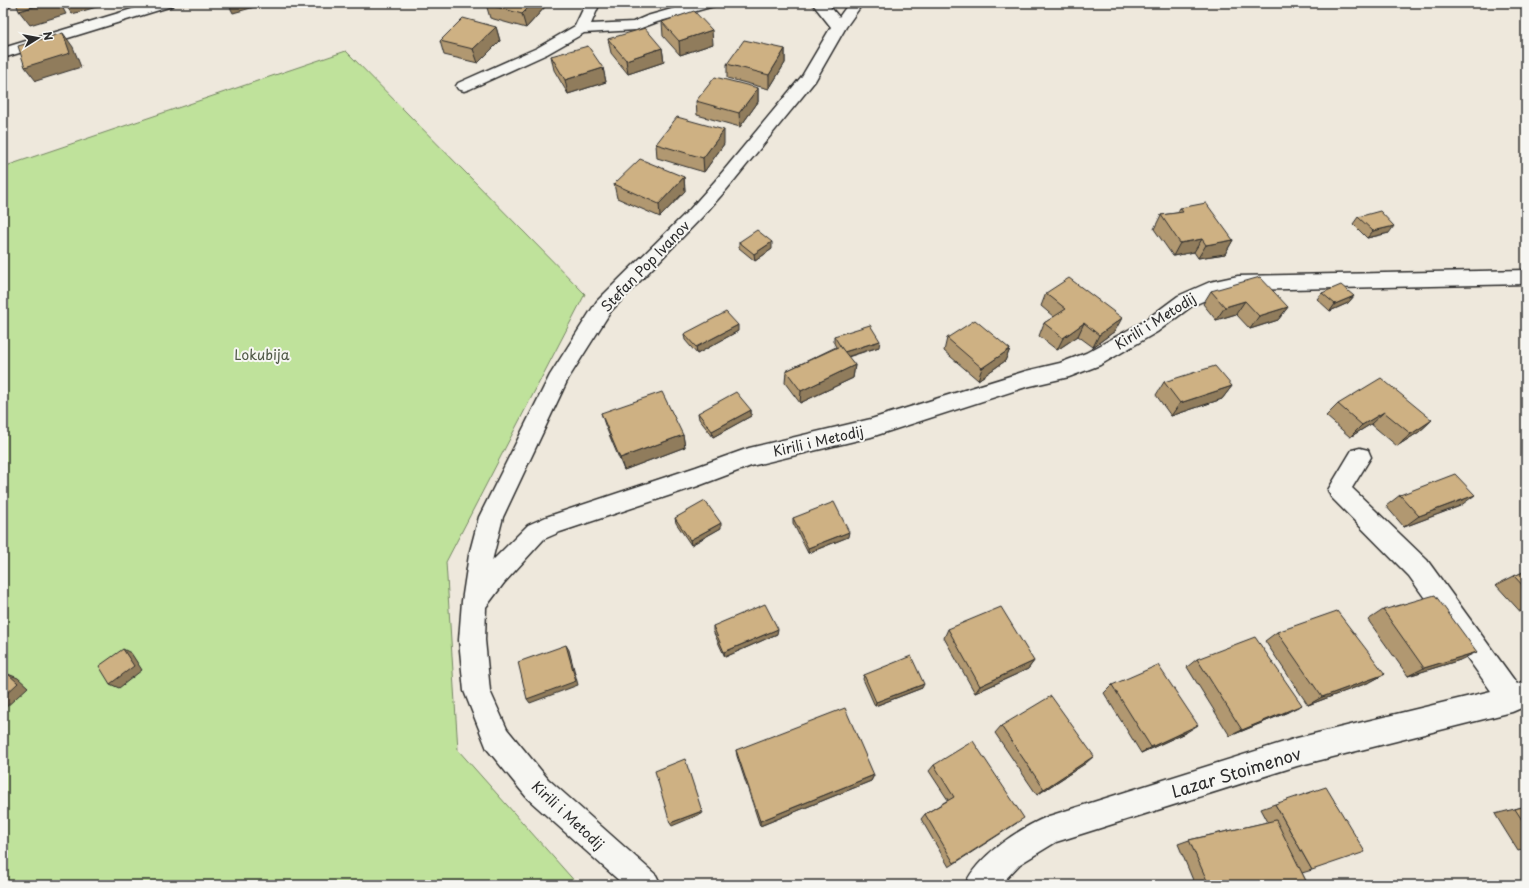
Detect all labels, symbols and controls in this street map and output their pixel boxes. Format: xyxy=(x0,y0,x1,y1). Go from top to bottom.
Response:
north arrow xyxy=(18,18,58,58)
text: N xyxy=(39,30,58,42)
street label: Stefan Pop Ivanov xyxy=(596,216,694,316)
street label: Kirili i Metodij xyxy=(1110,288,1200,354)
park label: Lokubija xyxy=(234,344,290,365)
street label: Kirili i Metodij xyxy=(771,420,865,462)
street label: Lazar Stoimenov xyxy=(1168,740,1304,804)
street label: Kirili i Metodij xyxy=(527,776,609,854)

